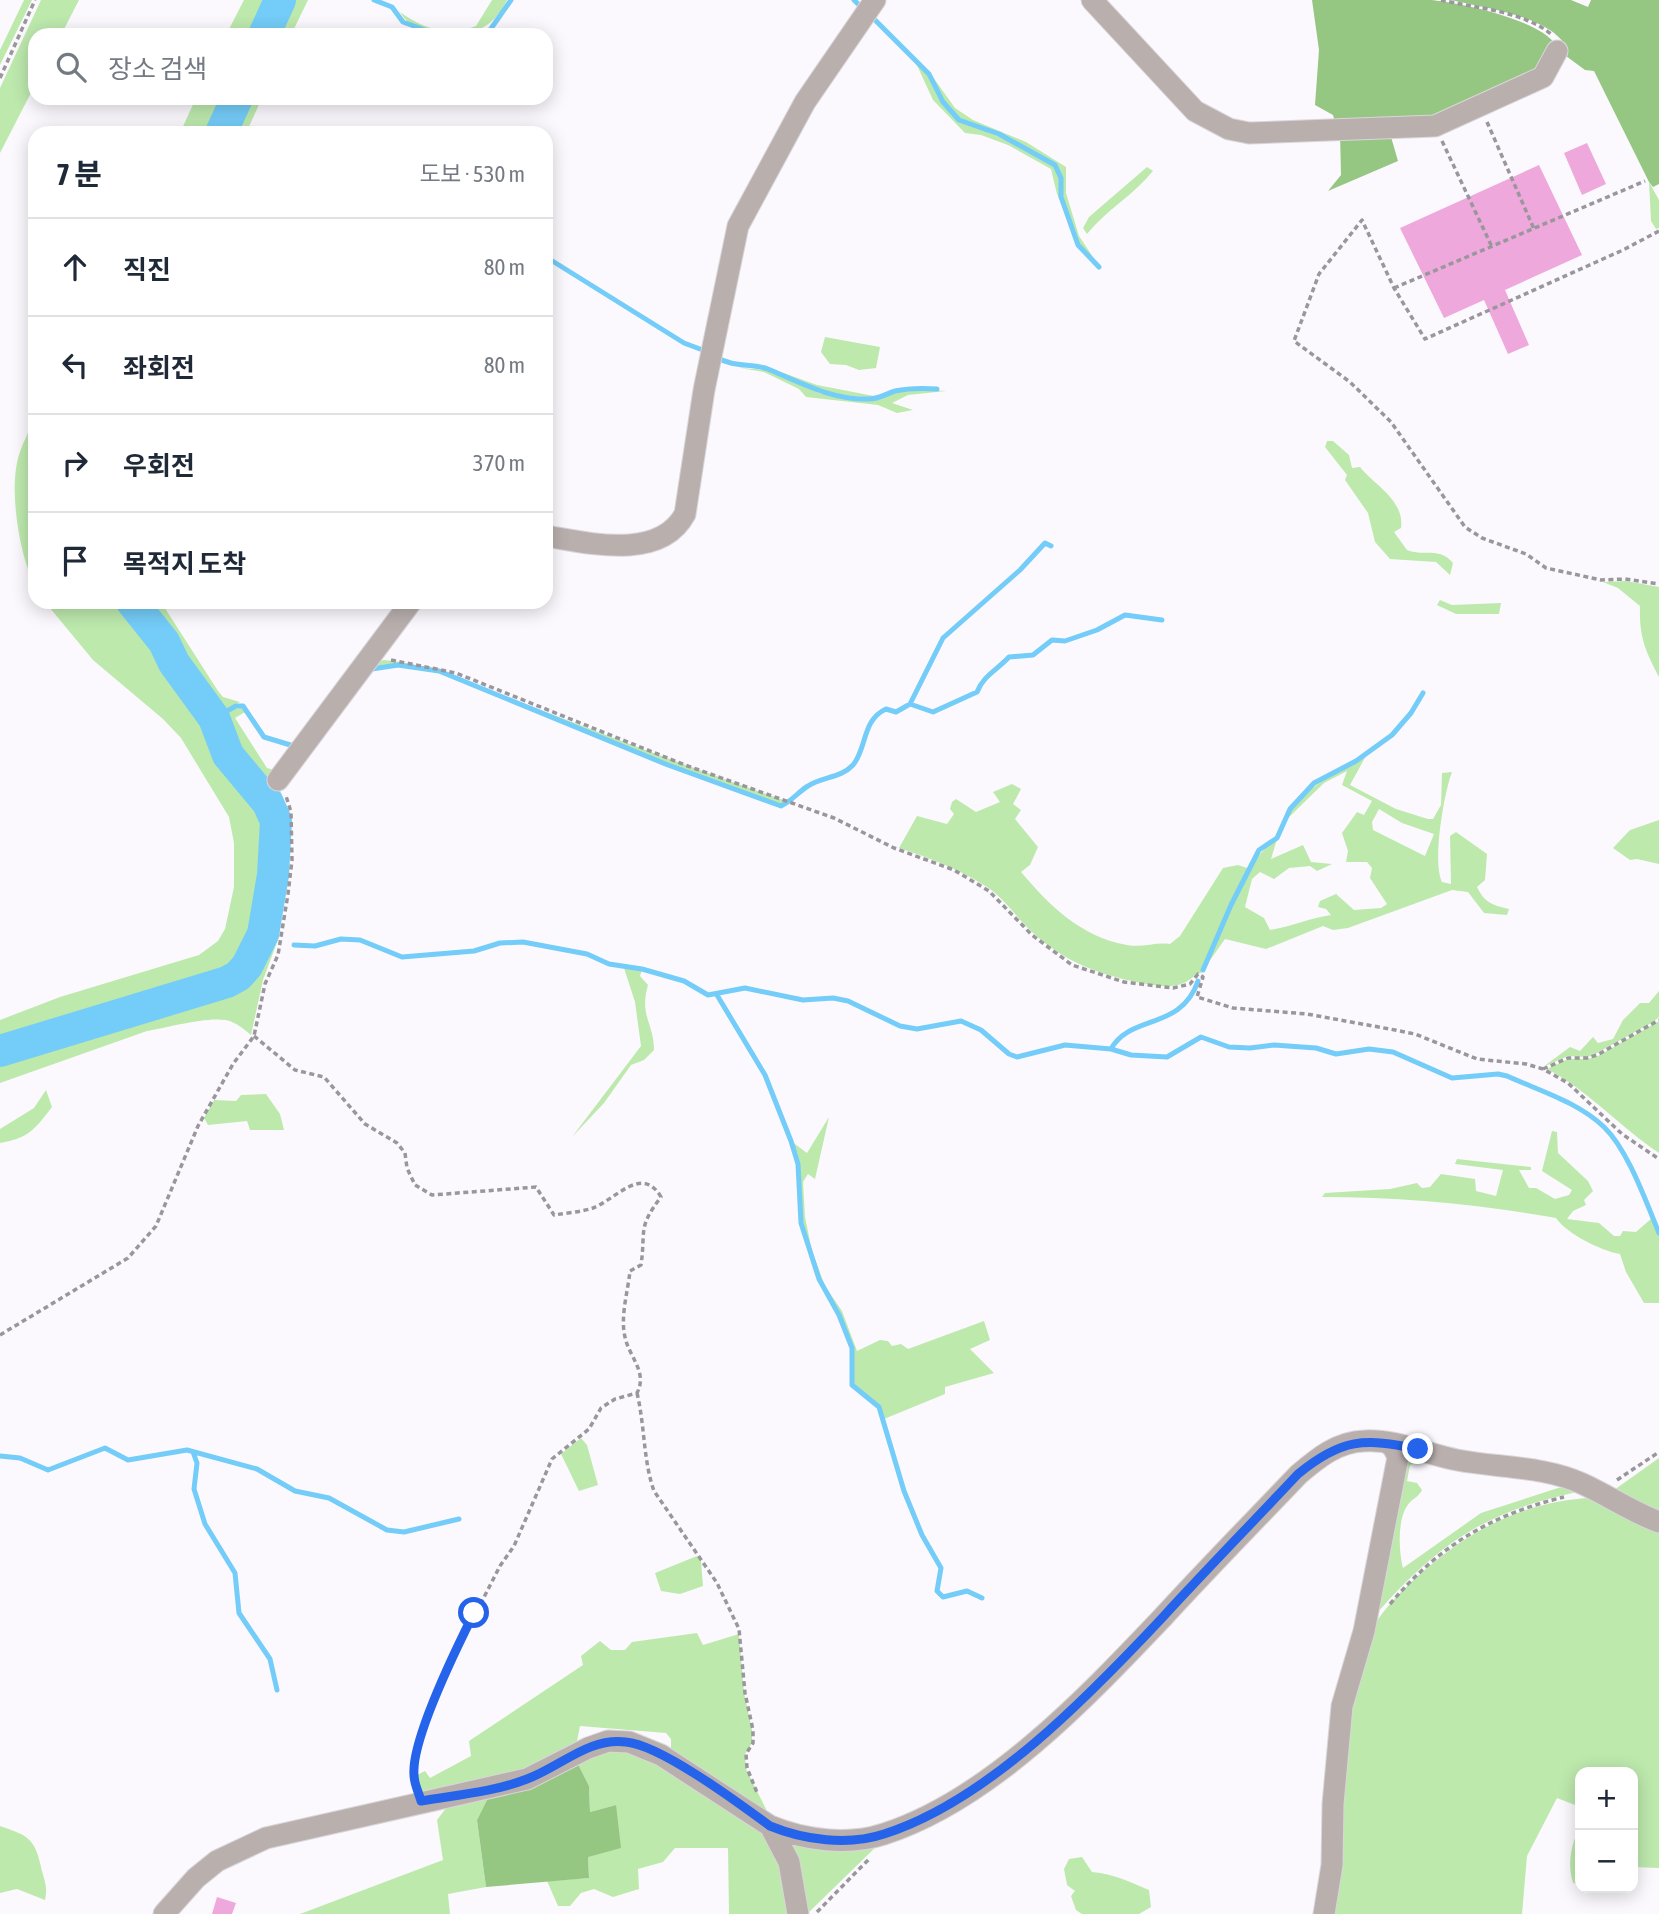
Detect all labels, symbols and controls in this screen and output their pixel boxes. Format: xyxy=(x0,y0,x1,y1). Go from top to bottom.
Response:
search box xyxy=(28,28,553,105)
icon: search xyxy=(52,48,90,86)
text: 장소 검색 xyxy=(108,54,207,84)
text: 7 분 xyxy=(56,157,102,191)
text: 도보 · 530 m xyxy=(419,161,525,187)
icon: ahead xyxy=(56,248,94,286)
text: 80 m xyxy=(484,254,525,280)
text: 직진 xyxy=(123,255,171,285)
icon: left xyxy=(56,346,94,384)
text: 80 m xyxy=(484,352,525,378)
text: 좌회전 xyxy=(123,353,195,383)
icon: right xyxy=(56,444,94,482)
text: 370 m xyxy=(473,450,525,476)
text: 우회전 xyxy=(123,451,195,481)
icon: arrive xyxy=(56,542,94,580)
text: 목적지 도착 xyxy=(123,549,246,579)
route end xyxy=(1402,1433,1433,1464)
route start xyxy=(458,1597,489,1628)
map controls xyxy=(1575,1767,1638,1893)
button: + xyxy=(1575,1767,1638,1830)
button: − xyxy=(1575,1830,1638,1893)

